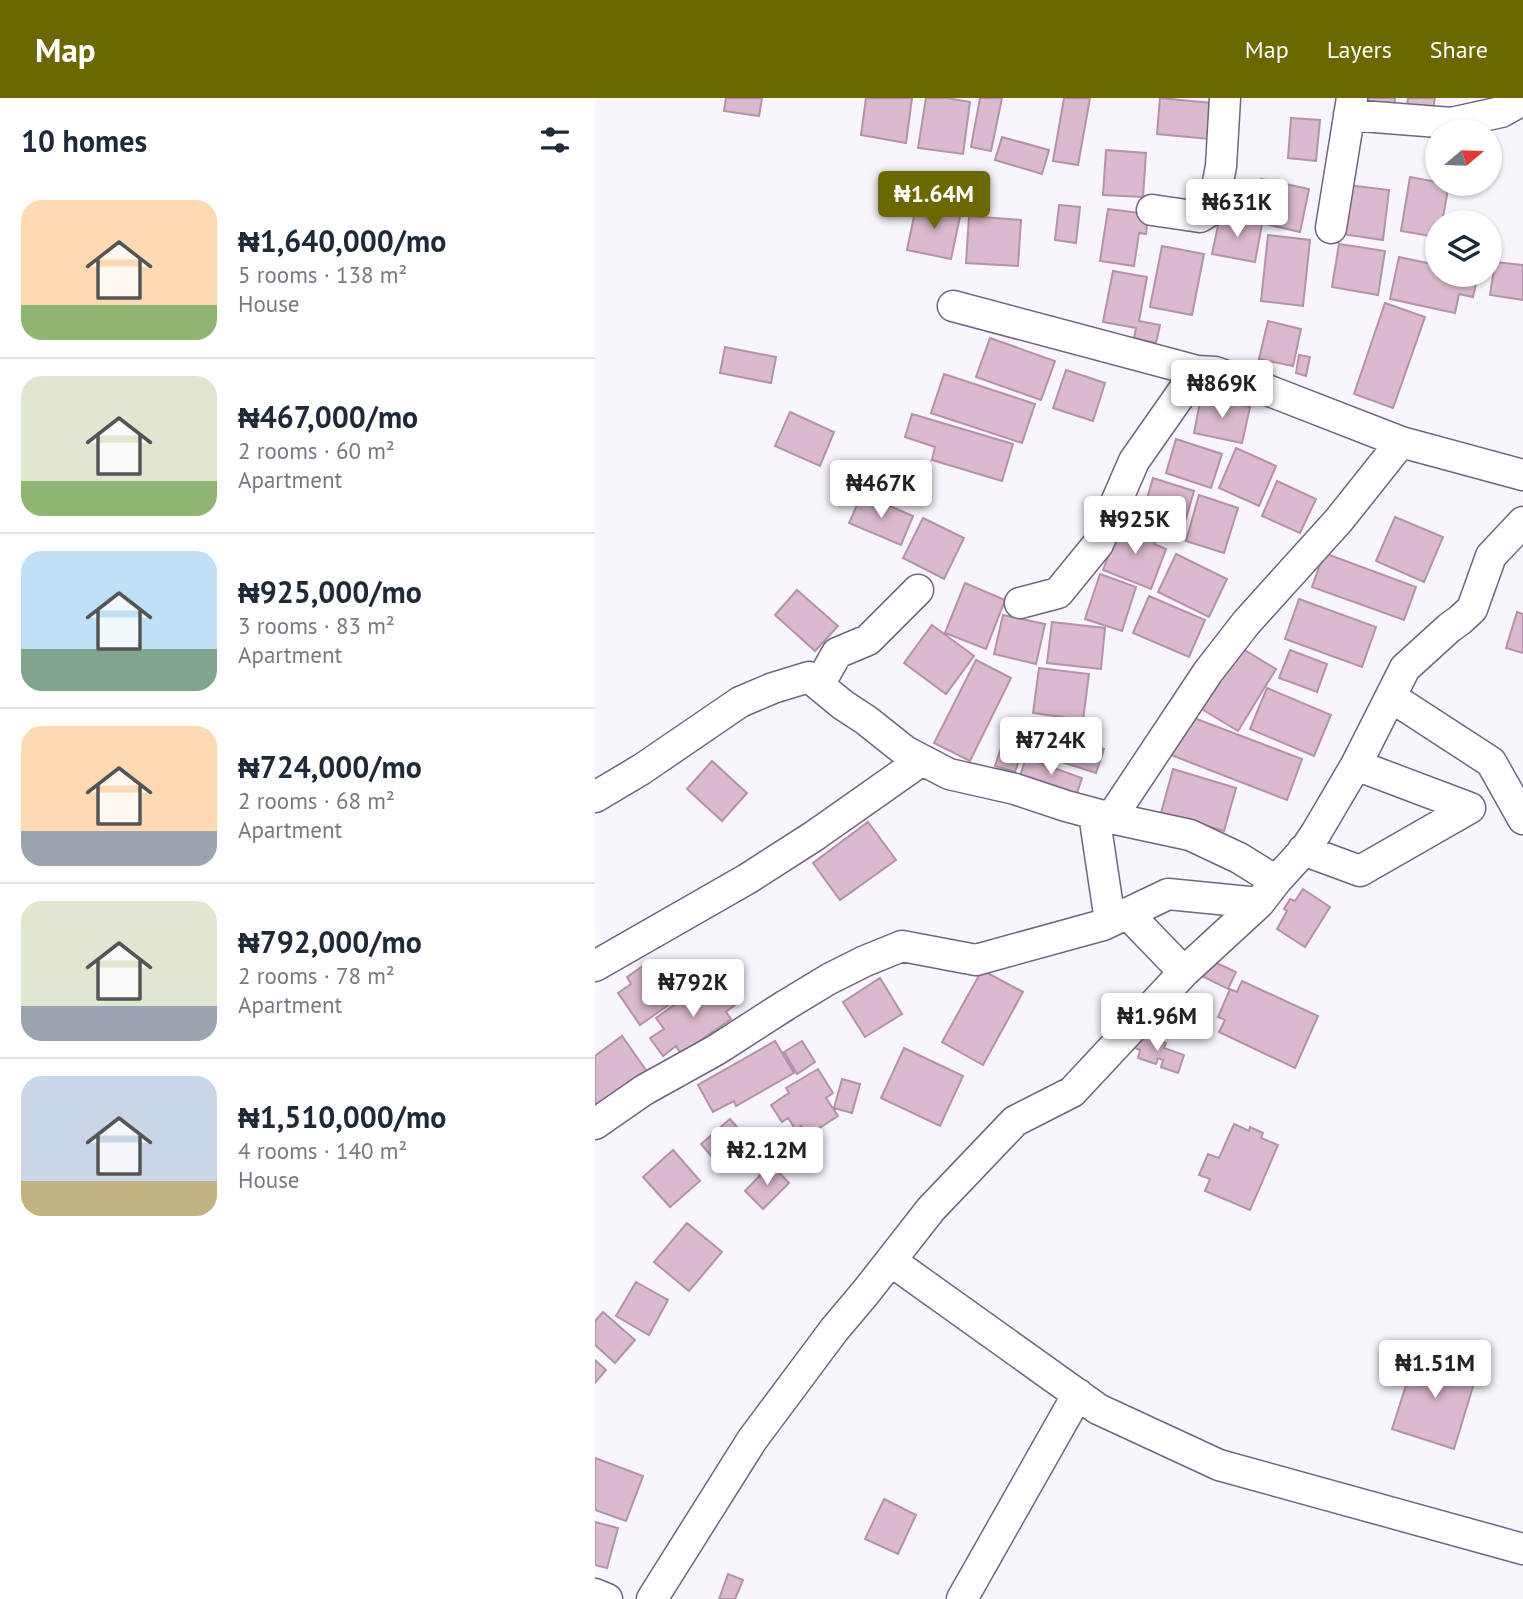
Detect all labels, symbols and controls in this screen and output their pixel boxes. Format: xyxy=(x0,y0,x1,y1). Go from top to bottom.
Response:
text: Map xyxy=(35,28,96,71)
text: Map xyxy=(1245,34,1289,65)
text: Layers xyxy=(1327,34,1392,65)
text: Share xyxy=(1430,34,1488,65)
north arrow xyxy=(1425,119,1501,196)
map controls xyxy=(1425,119,1502,287)
text: 10 homes xyxy=(21,121,147,160)
icon: filters xyxy=(536,121,574,159)
pin: ₦1.64M xyxy=(877,172,991,231)
text: ₦1.64M xyxy=(894,179,974,208)
pin: ₦631K xyxy=(1188,180,1286,239)
text: ₦631K xyxy=(1202,187,1272,216)
button: layers xyxy=(1425,210,1502,287)
text: ₦1,640,000/mo xyxy=(238,221,446,260)
icon: home xyxy=(77,228,161,312)
text: 5 rooms · 138 m² xyxy=(238,260,407,289)
text: House xyxy=(238,289,300,318)
pin: ₦869K xyxy=(1173,360,1271,420)
text: ₦869K xyxy=(1187,368,1257,397)
text: ₦467,000/mo xyxy=(238,397,418,436)
icon: home xyxy=(77,404,161,488)
text: 2 rooms · 60 m² xyxy=(238,436,395,465)
pin: ₦467K xyxy=(832,460,930,520)
text: Apartment xyxy=(238,465,342,494)
text: ₦467K xyxy=(846,468,916,497)
pin: ₦925K xyxy=(1086,496,1184,556)
text: ₦925K xyxy=(1100,504,1170,533)
text: ₦925,000/mo xyxy=(238,572,422,611)
icon: home xyxy=(77,579,161,663)
text: 3 rooms · 83 m² xyxy=(238,611,395,640)
text: Apartment xyxy=(238,640,342,669)
pin: ₦724K xyxy=(1002,718,1100,777)
text: ₦724K xyxy=(1016,725,1086,754)
text: ₦724,000/mo xyxy=(238,747,422,786)
icon: home xyxy=(77,754,161,838)
text: 2 rooms · 68 m² xyxy=(238,786,395,815)
text: Apartment xyxy=(238,815,342,844)
text: ₦792,000/mo xyxy=(238,922,422,961)
icon: home xyxy=(77,929,161,1013)
pin: ₦792K xyxy=(644,960,742,1019)
text: 2 rooms · 78 m² xyxy=(238,961,395,990)
text: ₦792K xyxy=(658,967,728,996)
text: Apartment xyxy=(238,990,342,1019)
pin: ₦1.96M xyxy=(1100,993,1214,1053)
text: ₦1.96M xyxy=(1117,1001,1197,1030)
text: ₦1,510,000/mo xyxy=(238,1097,446,1136)
icon: home xyxy=(77,1104,161,1188)
pin: ₦2.12M xyxy=(710,1128,824,1187)
text: ₦2.12M xyxy=(727,1135,807,1164)
text: 4 rooms · 140 m² xyxy=(238,1136,407,1165)
text: House xyxy=(238,1165,300,1194)
pin: ₦1.51M xyxy=(1378,1340,1492,1400)
text: ₦1.51M xyxy=(1395,1348,1475,1377)

